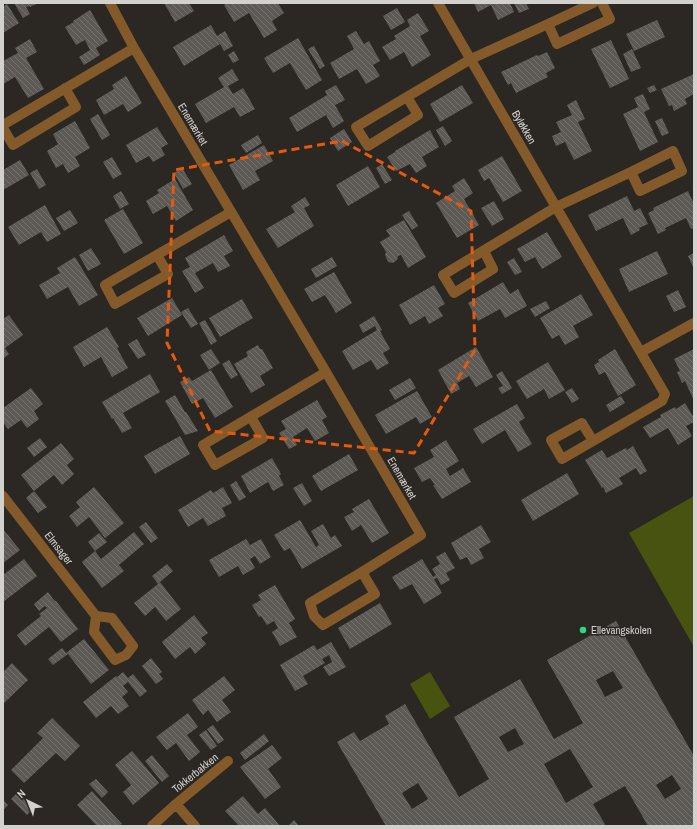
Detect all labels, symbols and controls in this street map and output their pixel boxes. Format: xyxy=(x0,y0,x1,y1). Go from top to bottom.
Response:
street label: Enemærket xyxy=(175,100,211,148)
street label: Byløkken xyxy=(509,108,539,146)
street label: Enemærket xyxy=(384,454,420,502)
street label: Elmsager xyxy=(42,529,76,567)
place label: Ellevangskolen xyxy=(591,623,652,637)
marker: Ellevangskolen xyxy=(578,625,588,635)
street label: Tokkerbakken xyxy=(169,750,221,796)
north arrow xyxy=(8,781,48,821)
text: N xyxy=(14,786,28,801)

